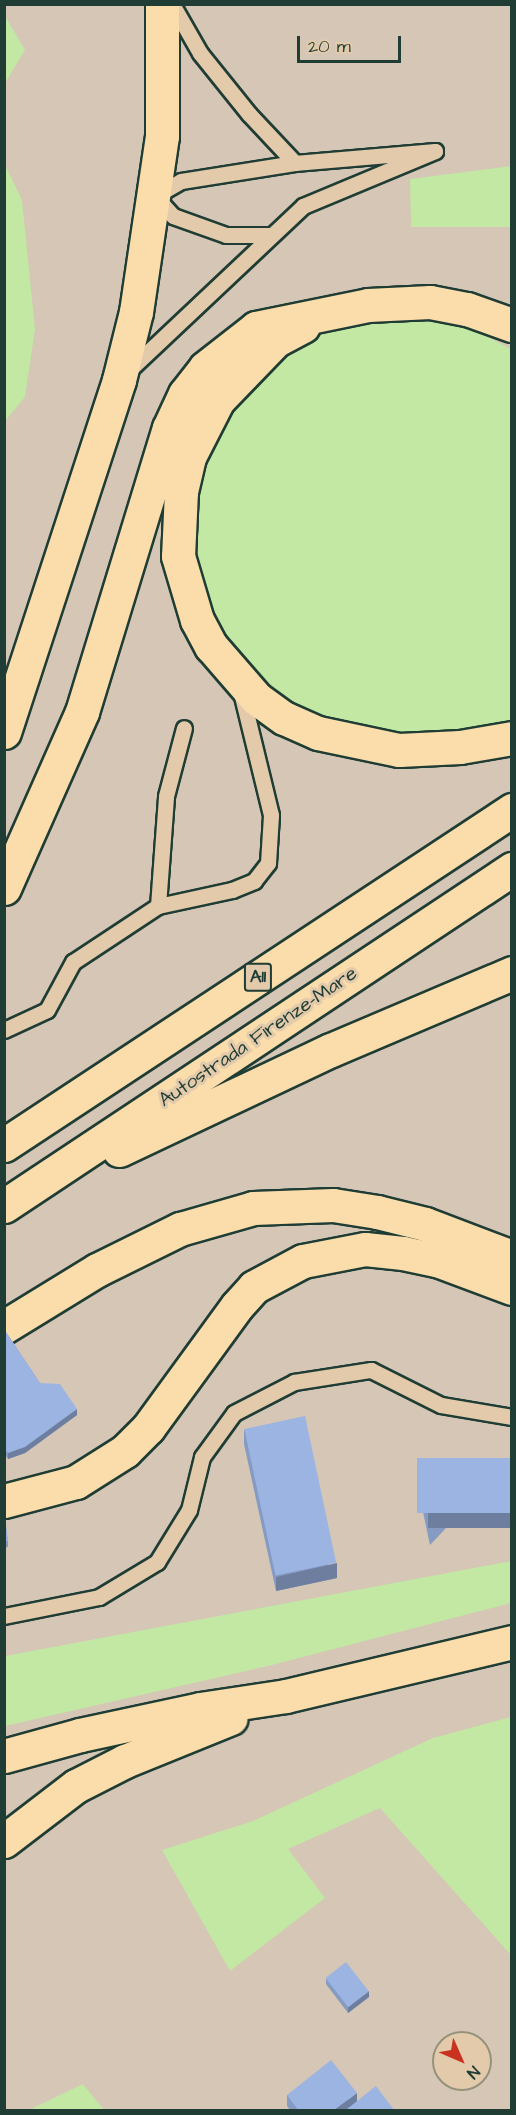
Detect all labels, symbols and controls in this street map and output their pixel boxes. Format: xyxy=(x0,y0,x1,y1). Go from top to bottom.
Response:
scale bar xyxy=(300,24,404,62)
text: 20 m xyxy=(308,34,351,59)
street label: Autostrada Firenze-Mare xyxy=(154,962,362,1112)
road number: A11 xyxy=(243,962,273,992)
north arrow xyxy=(432,2031,492,2091)
text: N xyxy=(462,2061,485,2084)

